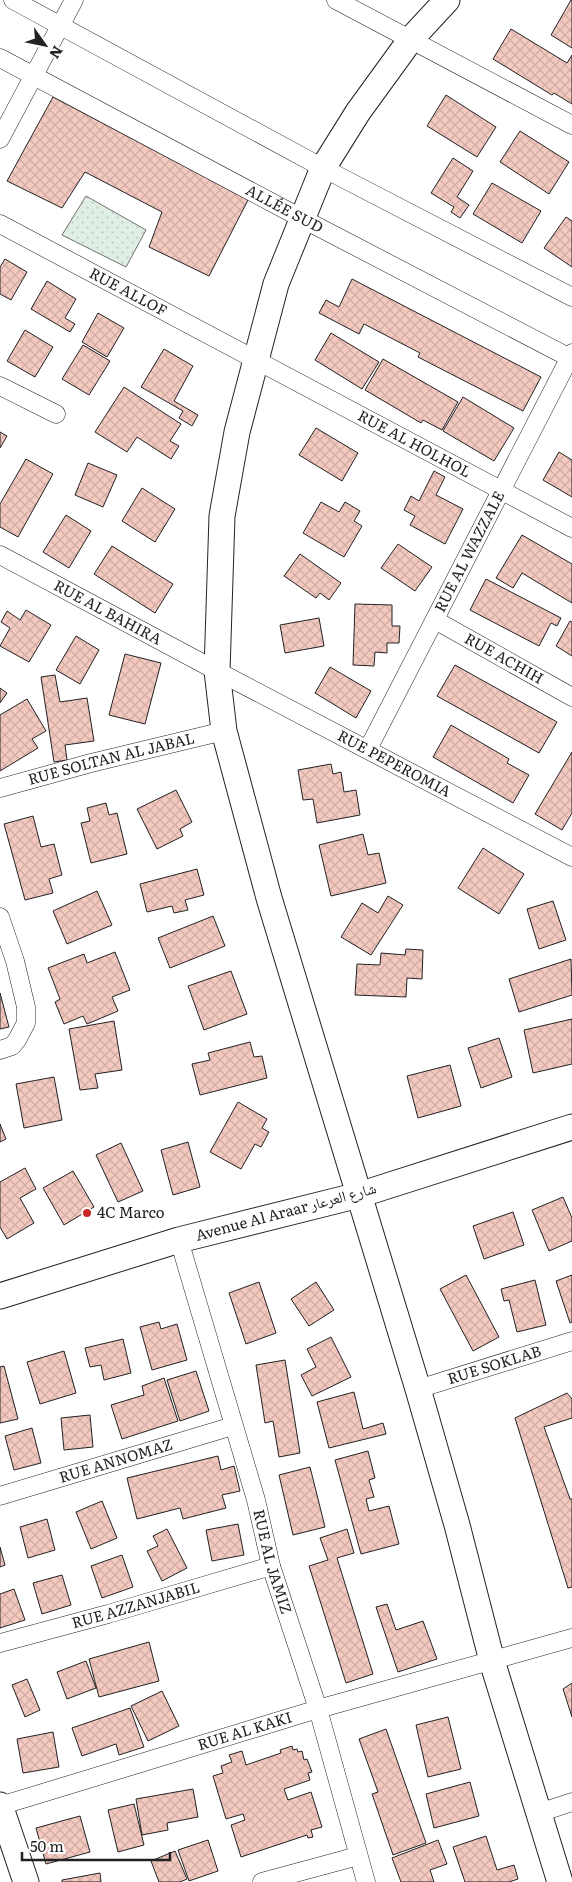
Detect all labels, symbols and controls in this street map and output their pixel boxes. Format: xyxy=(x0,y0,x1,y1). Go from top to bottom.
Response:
north arrow xyxy=(20,20,70,70)
text: N xyxy=(45,42,68,63)
street label: ALLÉE SUD xyxy=(242,178,328,238)
street label: RUE ALLOF xyxy=(86,261,172,321)
street label: RUE AL HOLHOL xyxy=(354,403,476,482)
street label: RUE AL WAZZALE xyxy=(427,486,509,616)
street label: RUE AL BAHIRA xyxy=(50,573,167,650)
street label: RUE ACHIH xyxy=(461,626,548,689)
street label: RUE PEPEROMIA xyxy=(334,723,456,802)
street label: RUE SOLTAN AL JABAL xyxy=(25,726,197,790)
street label: Avenue Al Araar شارع العرعار xyxy=(193,1175,379,1246)
place label: 4C Marco xyxy=(97,1200,165,1223)
marker: 4C Marco xyxy=(81,1207,93,1219)
street label: RUE SOKLAB xyxy=(444,1338,544,1389)
street label: RUE ANNOMAZ xyxy=(56,1432,175,1488)
street label: RUE AL JAMIZ xyxy=(248,1507,299,1617)
street label: RUE AZZANJABIL xyxy=(69,1575,202,1633)
street label: RUE AL KAKI xyxy=(194,1705,295,1755)
scale bar xyxy=(22,1830,170,1862)
text: 50 m xyxy=(30,1834,64,1857)

